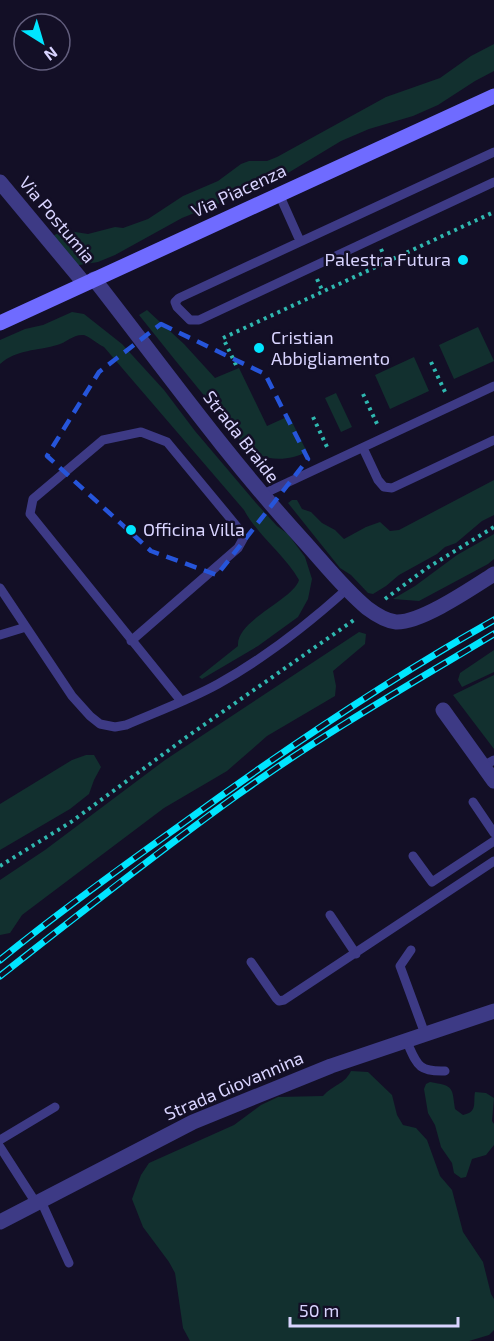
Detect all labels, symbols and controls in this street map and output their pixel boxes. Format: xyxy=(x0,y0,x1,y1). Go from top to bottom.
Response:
north arrow xyxy=(12,12,72,72)
text: N xyxy=(41,43,62,65)
street label: Via Piacenza xyxy=(188,159,290,222)
street label: Via Postumia xyxy=(15,172,100,267)
place label: Palestra Futura xyxy=(325,248,451,270)
marker: Palestra Futura xyxy=(456,253,470,267)
place label: Cristian Abbigliamento xyxy=(271,326,390,369)
marker: Cristian Abbigliamento xyxy=(252,341,266,355)
street label: Strada Braide xyxy=(199,386,285,487)
place label: Officina Villa xyxy=(143,518,245,540)
marker: Officina Villa xyxy=(124,523,138,537)
street label: Strada Giovannina xyxy=(161,1046,307,1124)
scale bar xyxy=(290,1290,458,1328)
text: 50 m xyxy=(299,1299,339,1321)

